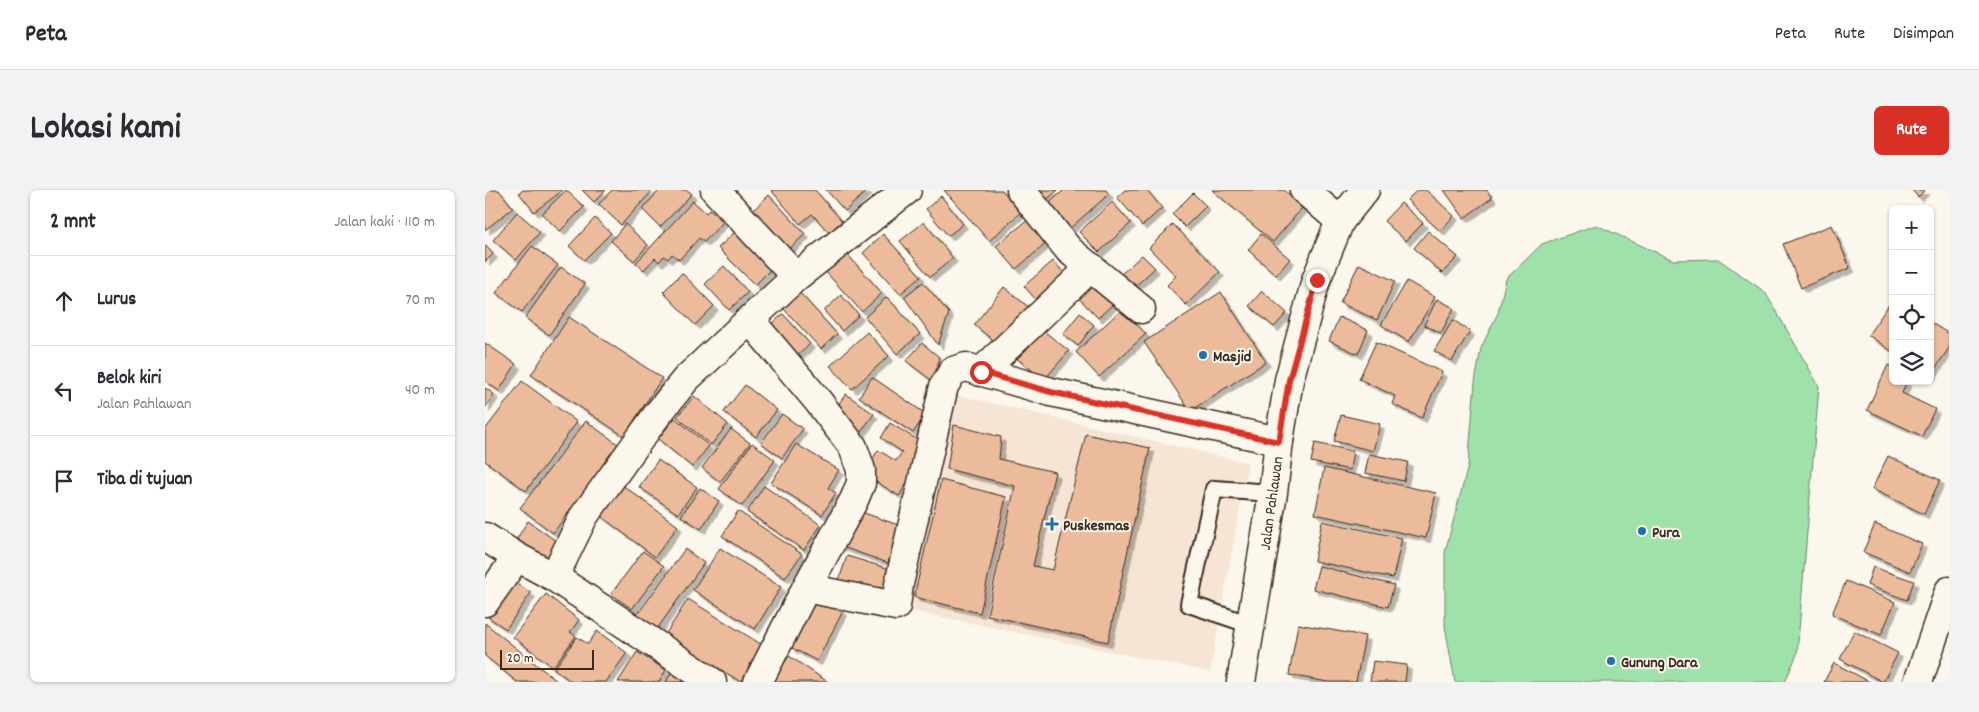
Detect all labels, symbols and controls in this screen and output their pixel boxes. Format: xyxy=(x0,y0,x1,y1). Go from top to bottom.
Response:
text: Peta xyxy=(25,18,67,52)
text: Peta xyxy=(1775,22,1806,47)
text: Rute xyxy=(1834,22,1865,47)
text: Disimpan xyxy=(1893,22,1954,47)
text: Lokasi kami xyxy=(30,105,181,155)
button: Rute xyxy=(1874,106,1949,155)
map controls xyxy=(1889,205,1934,385)
button: + xyxy=(1889,205,1934,250)
text: 2 mnt xyxy=(50,208,96,238)
text: Jalan kaki · 110 m xyxy=(334,211,435,234)
button: − xyxy=(1889,250,1934,295)
route end xyxy=(1306,269,1329,292)
icon: ahead xyxy=(50,287,78,315)
text: Lurus xyxy=(97,287,136,314)
text: 70 m xyxy=(405,289,435,312)
button: locate xyxy=(1889,295,1934,340)
button: layers xyxy=(1889,340,1934,385)
place label: Masjid xyxy=(1213,346,1251,369)
marker: Masjid xyxy=(1197,349,1209,361)
route start xyxy=(970,361,993,384)
text: Belok kiri xyxy=(97,366,161,393)
icon: left xyxy=(50,377,78,405)
text: 40 m xyxy=(405,379,435,402)
text: Jalan Pahlawan xyxy=(97,393,191,416)
street label: Jalan Pahlawan xyxy=(1255,455,1290,552)
icon: arrive xyxy=(50,467,78,495)
text: Tiba di tujuan xyxy=(97,467,192,494)
place label: Puskesmas xyxy=(1063,515,1130,538)
marker: Puskesmas xyxy=(1045,517,1059,531)
place label: Pura xyxy=(1652,522,1681,545)
marker: Pura xyxy=(1636,525,1648,537)
scale bar xyxy=(500,647,594,670)
text: 20 m xyxy=(507,649,534,669)
place label: Gunung Dara xyxy=(1621,652,1699,675)
marker: Gunung Dara xyxy=(1605,655,1617,667)

